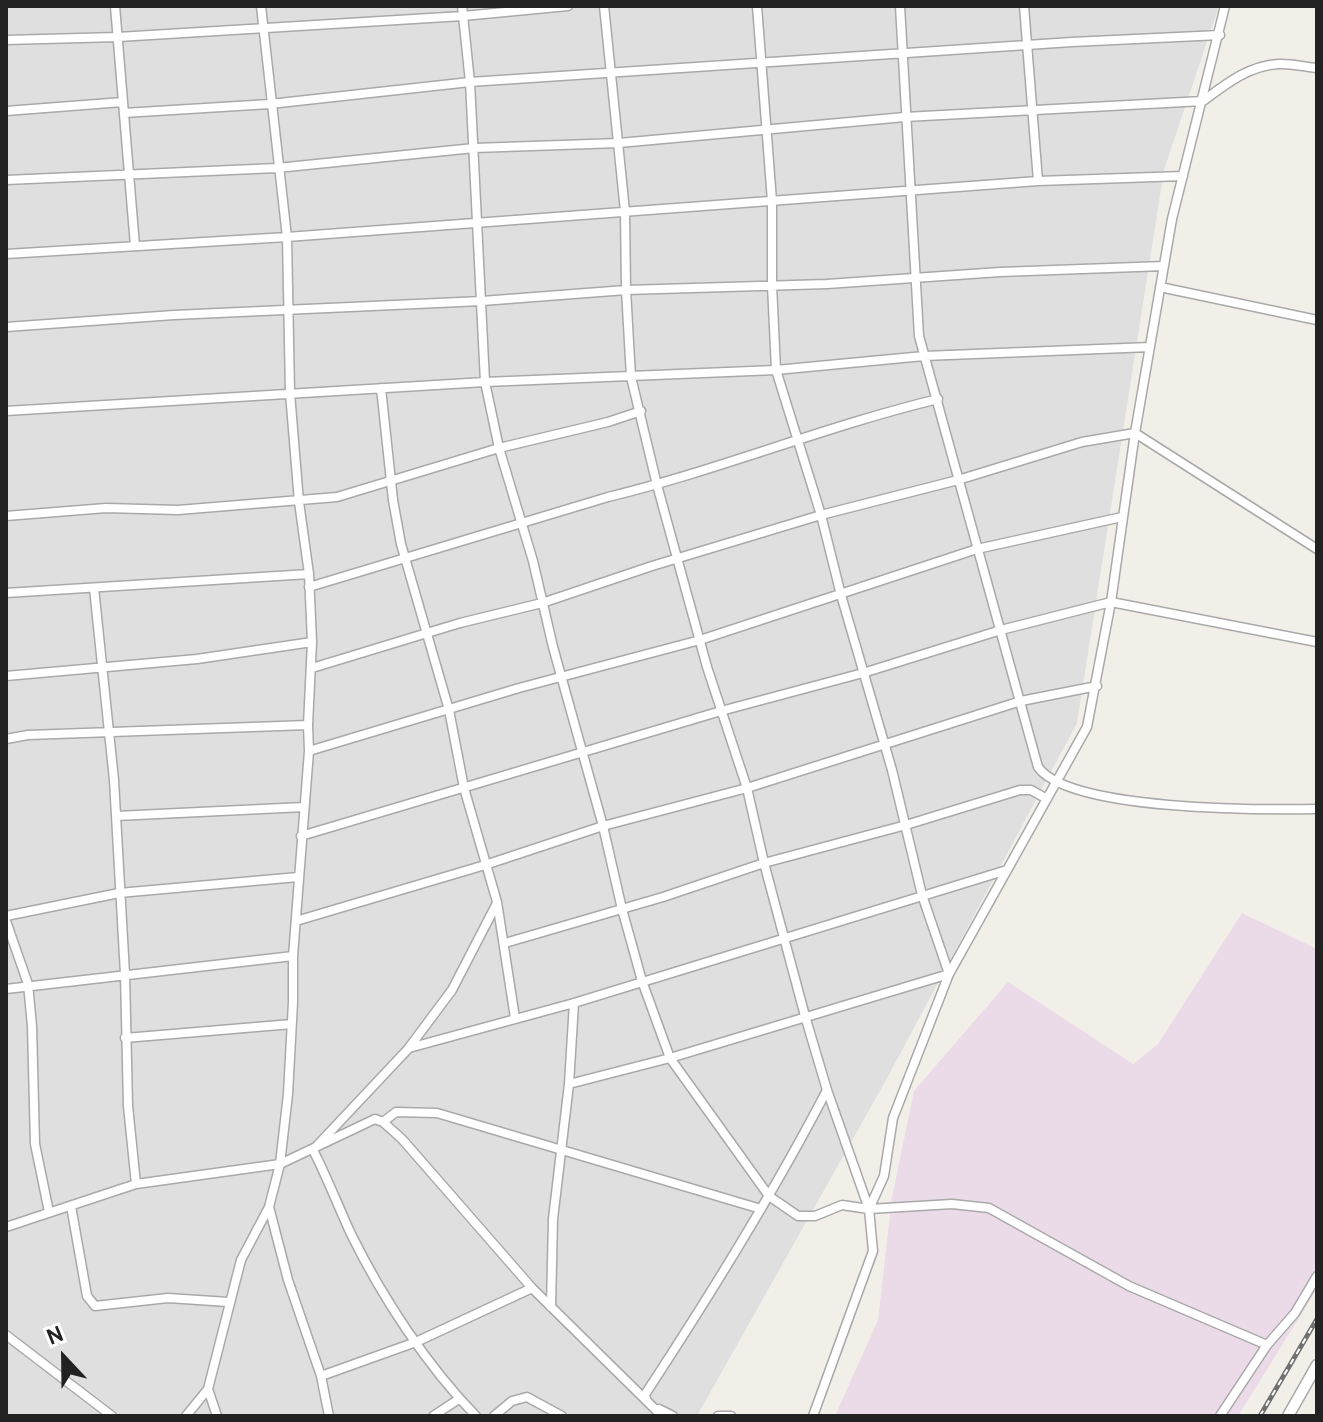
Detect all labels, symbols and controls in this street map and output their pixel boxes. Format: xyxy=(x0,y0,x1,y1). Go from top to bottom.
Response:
north arrow xyxy=(24,1318,104,1398)
text: N xyxy=(43,1320,67,1351)

